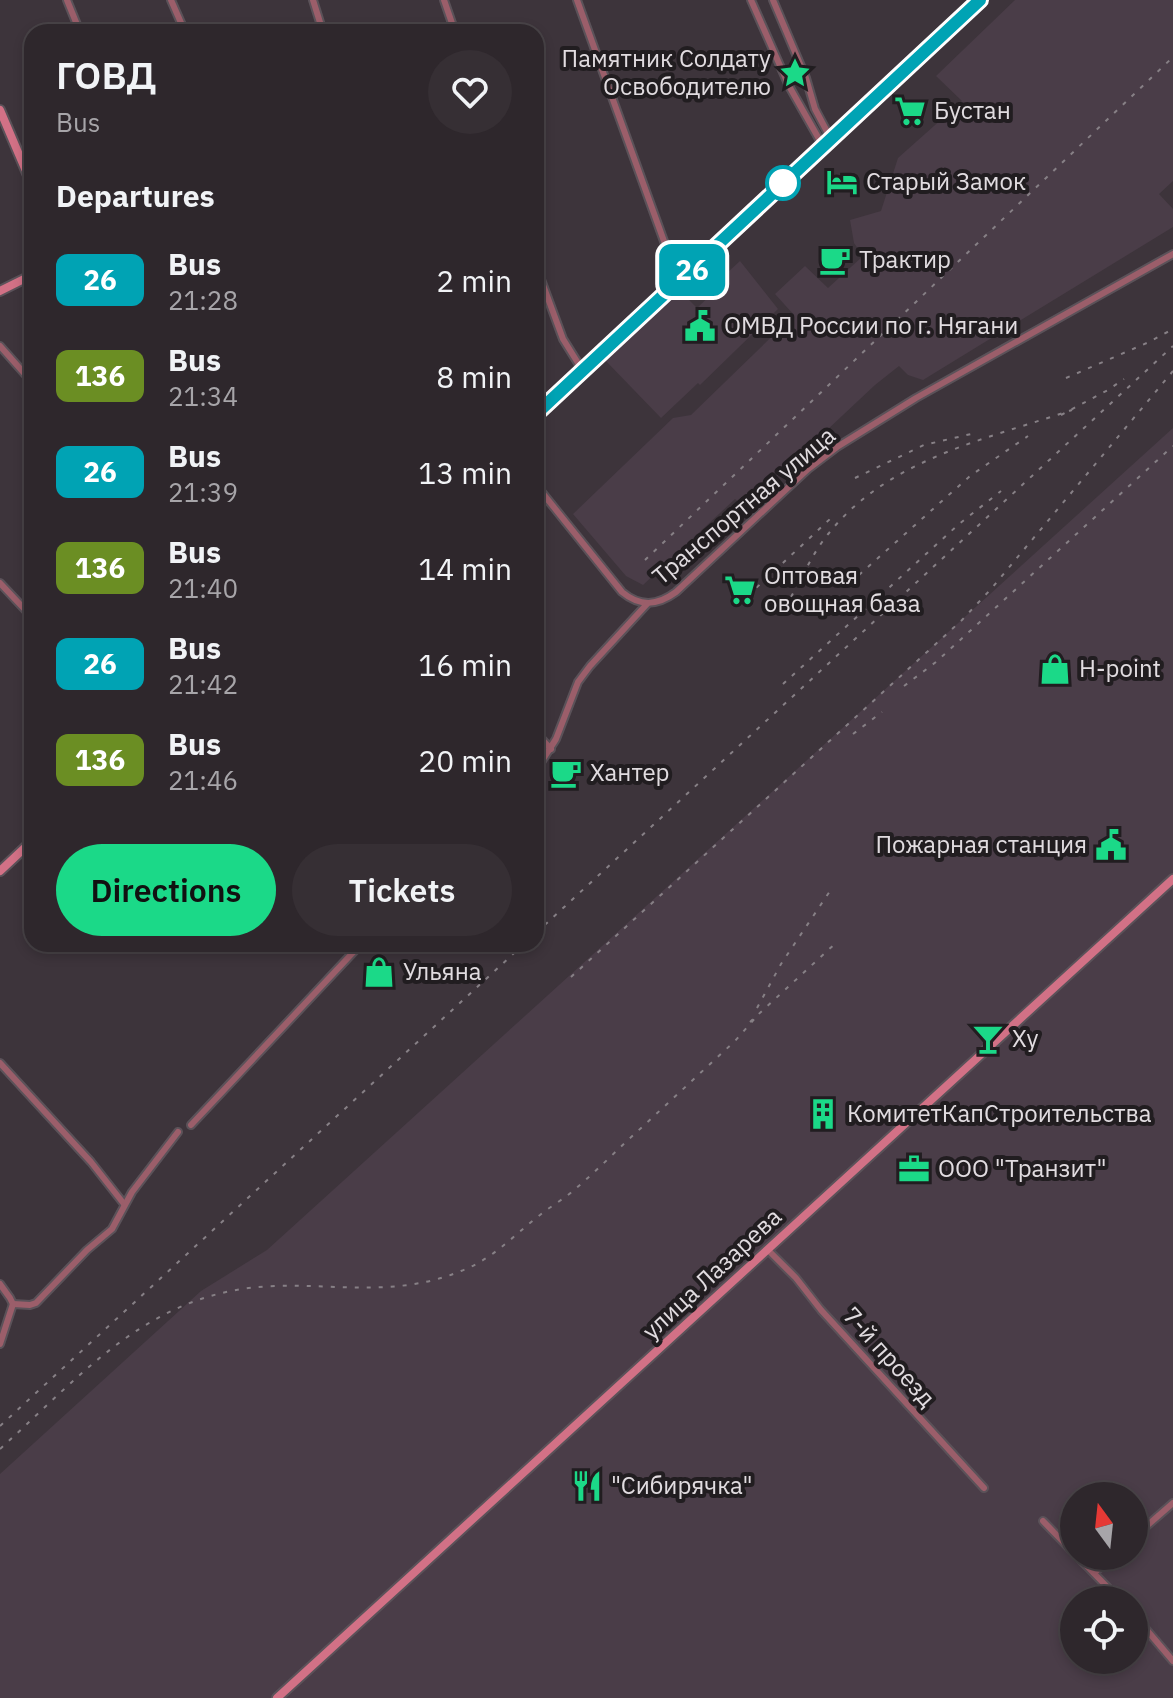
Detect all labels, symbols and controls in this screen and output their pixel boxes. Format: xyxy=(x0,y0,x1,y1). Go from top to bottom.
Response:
place label: Памятник Солдату Освободителю xyxy=(562,42,771,102)
text: ГОВД xyxy=(56,50,157,99)
button: heart xyxy=(428,50,512,134)
place icon: Памятник Солдату Освободителю xyxy=(778,56,812,90)
supermarket icon: Бустан xyxy=(893,94,927,128)
place label: Бустан xyxy=(934,94,1011,126)
text: Bus xyxy=(56,105,100,139)
hotel icon: Старый Замок xyxy=(825,165,859,199)
place label: Старый Замок xyxy=(866,165,1026,197)
unlabelled marker xyxy=(766,166,800,200)
text: Departures xyxy=(56,176,215,215)
cafe icon: Трактир xyxy=(818,243,852,277)
place label: Трактир xyxy=(859,243,951,275)
text: Bus xyxy=(168,244,221,283)
line badge: 26 xyxy=(656,244,728,296)
text: 26 xyxy=(675,251,709,288)
text: 26 xyxy=(83,261,117,298)
text: 2 min xyxy=(436,261,512,300)
text: 21:28 xyxy=(168,283,238,317)
public building icon: ОМВД России по г. Нягани xyxy=(683,309,717,343)
place label: ОМВД России по г. Нягани xyxy=(724,309,1018,341)
text: Bus xyxy=(168,340,221,379)
text: 136 xyxy=(75,357,125,394)
text: 8 min xyxy=(436,357,512,396)
text: 21:34 xyxy=(168,379,238,413)
street label: Транспортная улица xyxy=(645,419,842,591)
text: Bus xyxy=(168,436,221,475)
text: 26 xyxy=(83,453,117,490)
text: 13 min xyxy=(418,453,512,492)
text: 21:39 xyxy=(168,475,238,509)
text: Bus xyxy=(168,532,221,571)
text: 136 xyxy=(75,549,125,586)
text: 14 min xyxy=(418,549,512,588)
place label: Оптовая овощная база xyxy=(764,559,921,619)
text: 21:40 xyxy=(168,571,238,605)
supermarket icon: Оптовая овощная база xyxy=(723,573,757,607)
text: Bus xyxy=(168,628,221,667)
text: 26 xyxy=(83,645,117,682)
text: 16 min xyxy=(418,645,512,684)
shop icon: H-point xyxy=(1038,652,1072,686)
place label: H-point xyxy=(1079,652,1161,684)
text: 21:42 xyxy=(168,667,238,701)
text: Bus xyxy=(168,724,221,763)
text: 136 xyxy=(75,741,125,778)
text: 20 min xyxy=(418,741,512,780)
cafe icon: Хантер xyxy=(549,756,583,790)
place label: Хантер xyxy=(590,756,670,788)
text: 21:46 xyxy=(168,763,238,797)
place label: Пожарная станция xyxy=(875,828,1087,860)
public building icon: Пожарная станция xyxy=(1094,828,1128,862)
button: Directions xyxy=(56,844,276,936)
button: Tickets xyxy=(292,844,512,936)
shop icon: Ульяна xyxy=(362,955,396,989)
place label: Ульяна xyxy=(403,955,482,987)
bar icon: Xy xyxy=(971,1022,1005,1056)
place label: Xy xyxy=(1012,1022,1038,1054)
building icon: КомитетКапСтроительства xyxy=(806,1097,840,1131)
place label: КомитетКапСтроительства xyxy=(847,1097,1152,1129)
office icon: ООО "Транзит" xyxy=(897,1152,931,1186)
place label: ООО "Транзит" xyxy=(938,1152,1107,1184)
street label: улица Лазарева xyxy=(635,1200,788,1346)
street label: 7-й проезд xyxy=(836,1299,943,1413)
restaurant icon: "Сибирячка" xyxy=(570,1469,604,1503)
place label: "Сибирячка" xyxy=(611,1469,753,1501)
north arrow xyxy=(1060,1482,1148,1570)
map controls xyxy=(1060,1482,1148,1674)
button: locate xyxy=(1060,1586,1148,1674)

